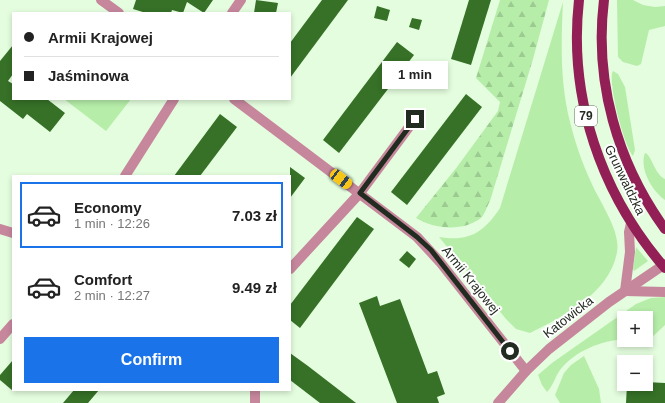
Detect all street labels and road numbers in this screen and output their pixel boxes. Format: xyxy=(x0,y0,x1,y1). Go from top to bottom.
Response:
road number: 79 xyxy=(575,106,597,126)
street label: Grunwaldzka xyxy=(602,143,649,218)
street label: Armii Krajowej xyxy=(439,243,503,317)
street label: Katowicka xyxy=(540,292,597,341)

